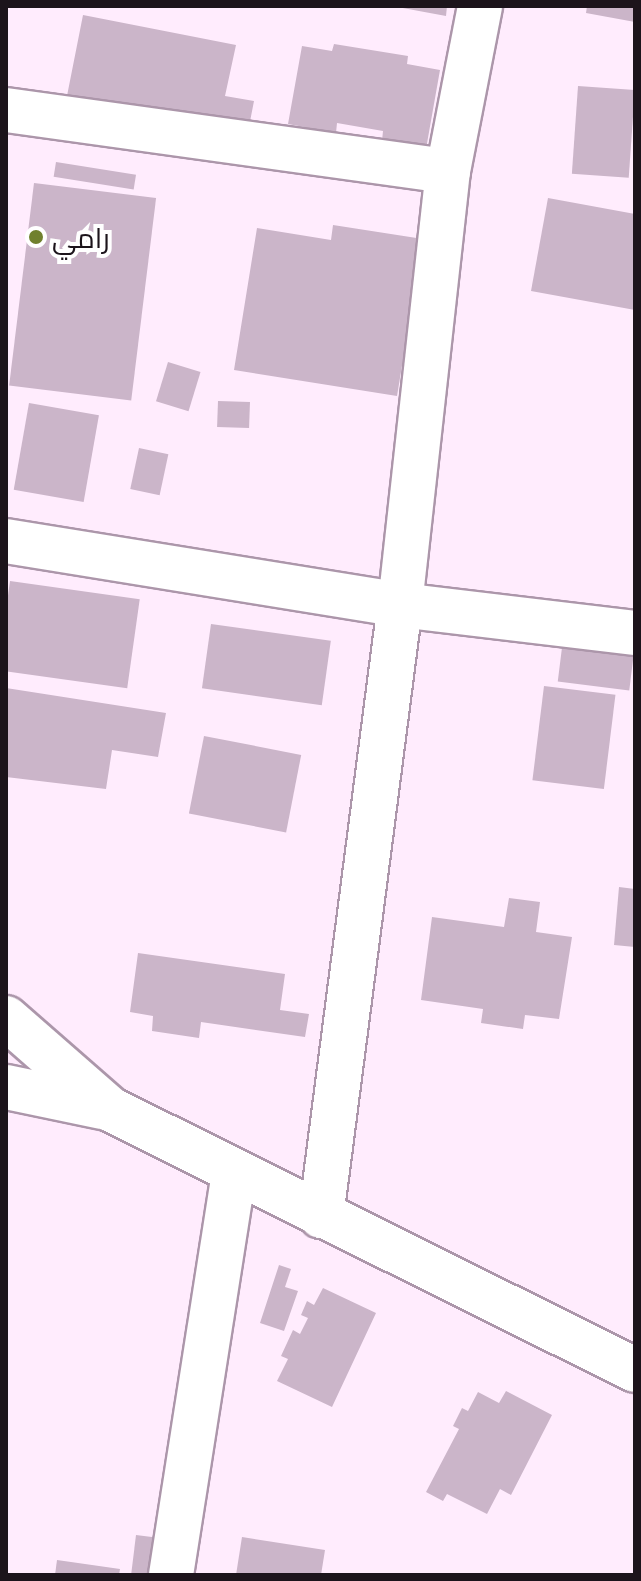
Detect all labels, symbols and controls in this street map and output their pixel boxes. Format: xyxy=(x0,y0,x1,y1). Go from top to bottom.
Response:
place label: رامي xyxy=(52,220,110,254)
marker: رامي xyxy=(27,228,45,246)

